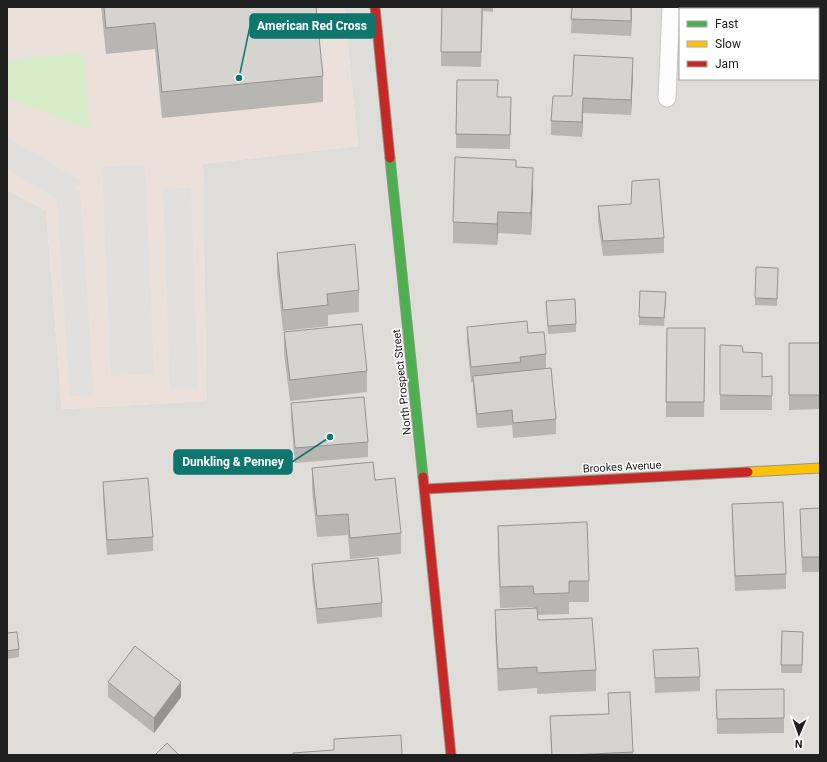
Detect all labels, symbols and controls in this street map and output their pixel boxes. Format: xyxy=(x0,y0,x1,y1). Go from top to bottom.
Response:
legend xyxy=(679,8,819,80)
callout: American Red Cross xyxy=(250,14,375,38)
text: Fast xyxy=(715,17,738,31)
text: American Red Cross xyxy=(257,19,367,33)
text: Slow xyxy=(715,37,741,51)
text: Jam xyxy=(715,57,739,71)
street label: North Prospect Street xyxy=(390,328,414,435)
callout: Dunkling & Penney xyxy=(174,450,292,474)
text: Dunkling & Penney xyxy=(182,455,285,469)
street label: Brookes Avenue xyxy=(582,458,662,476)
north arrow xyxy=(779,714,819,754)
text: N xyxy=(794,737,803,750)

